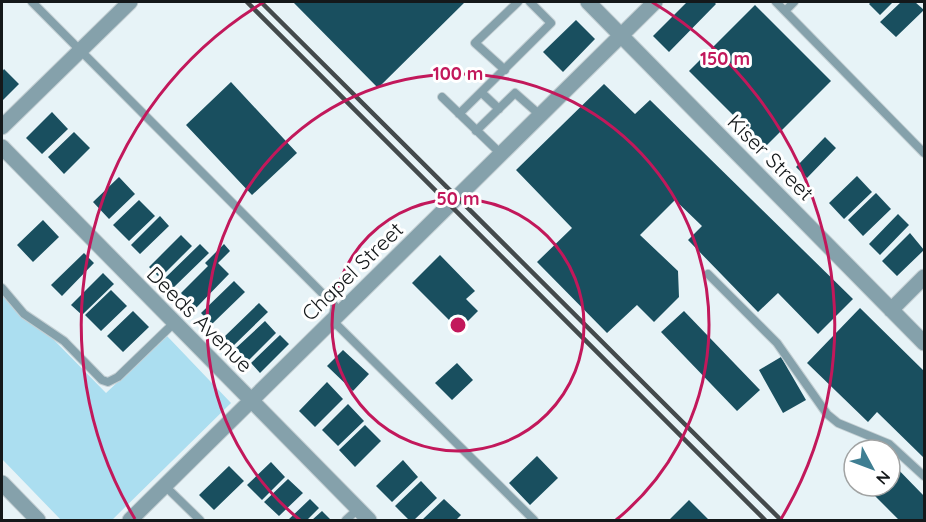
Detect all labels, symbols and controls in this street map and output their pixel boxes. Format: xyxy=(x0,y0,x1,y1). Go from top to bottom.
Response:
text: 150 m xyxy=(700,47,750,70)
text: 100 m xyxy=(433,62,483,85)
street label: Kiser Street xyxy=(722,108,820,206)
text: 50 m xyxy=(436,187,480,210)
street label: Chapel Street xyxy=(296,216,408,326)
street label: Deeds Avenue xyxy=(142,261,258,377)
centre of rings xyxy=(448,315,468,335)
north arrow xyxy=(842,438,902,498)
text: N xyxy=(872,467,895,489)

